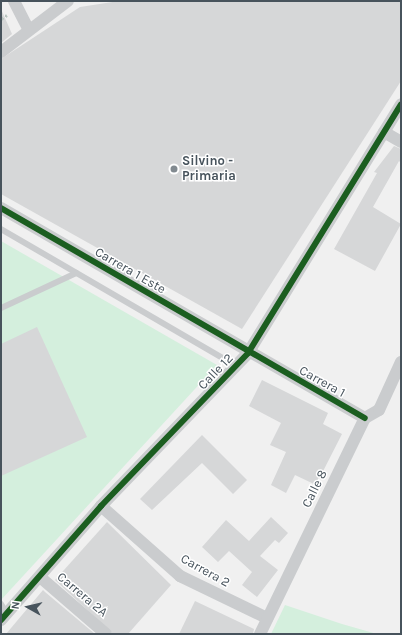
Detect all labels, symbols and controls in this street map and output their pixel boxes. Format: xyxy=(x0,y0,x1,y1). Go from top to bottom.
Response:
place label: Silvino - Primaria xyxy=(182,154,236,185)
marker: Silvino - Primaria xyxy=(169,164,179,174)
street label: Carrera 1 Este xyxy=(92,244,168,298)
street label: Calle 12 xyxy=(195,351,237,393)
street label: Carrera 1 xyxy=(296,363,348,401)
street label: Calle 8 xyxy=(299,468,331,510)
street label: Carrera 2 xyxy=(178,551,232,591)
street label: Carrera 2A xyxy=(54,569,110,621)
north arrow xyxy=(8,587,48,627)
text: N xyxy=(9,600,23,610)

